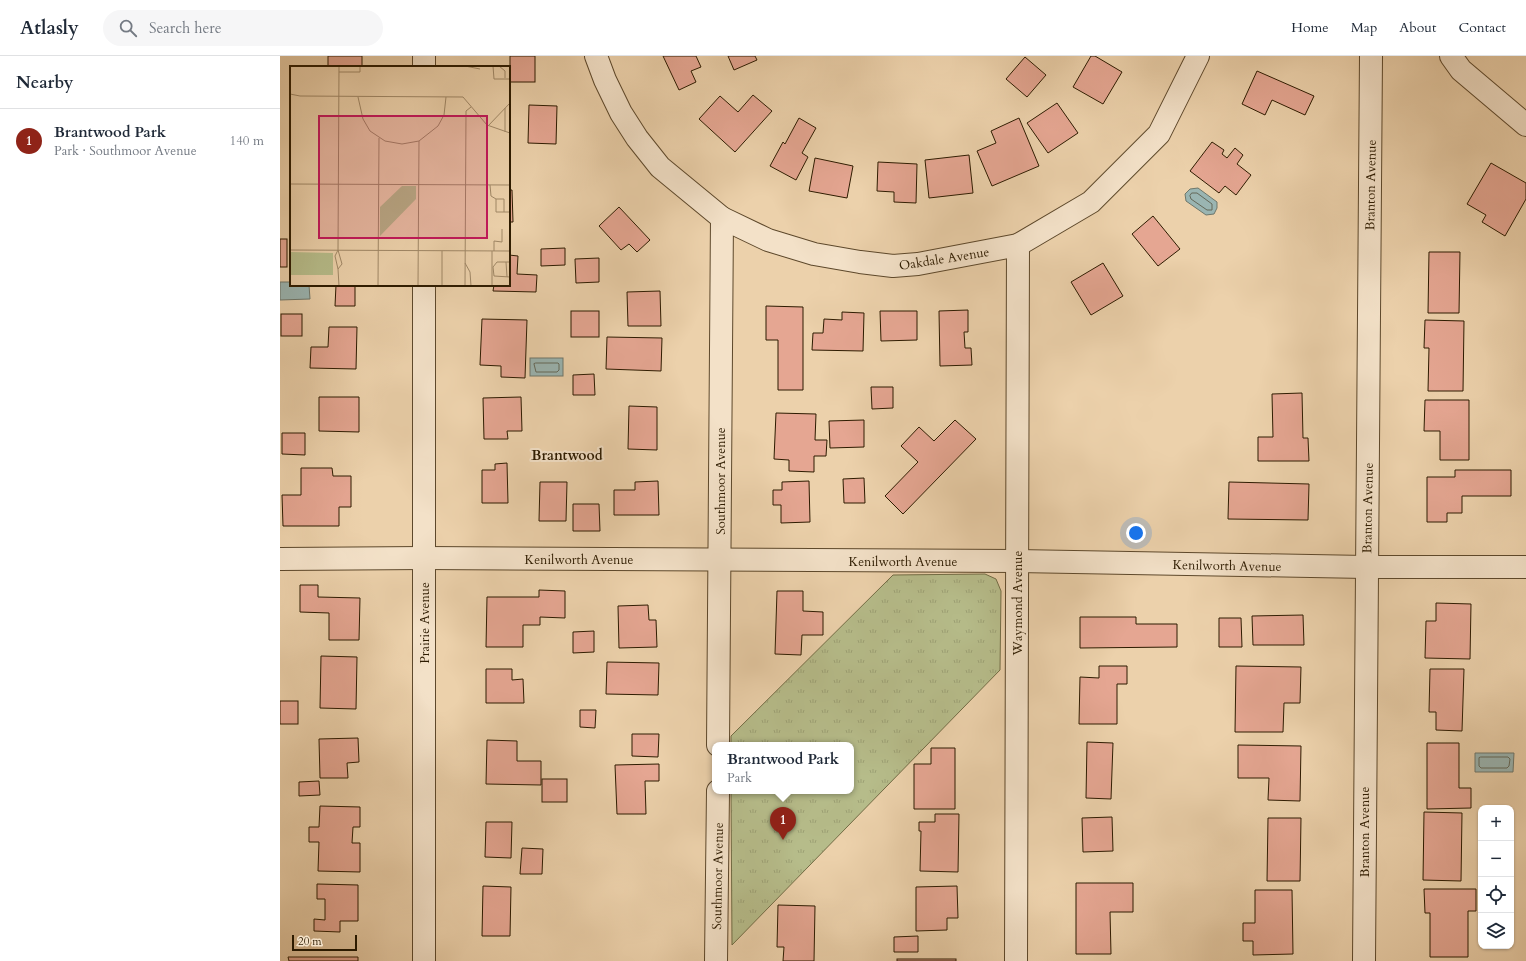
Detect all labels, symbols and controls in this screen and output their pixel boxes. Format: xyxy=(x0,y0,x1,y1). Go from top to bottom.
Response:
search box xyxy=(103,10,383,46)
text: Atlasly xyxy=(20,15,79,41)
icon: search xyxy=(117,17,139,39)
text: Search here xyxy=(149,18,222,38)
text: Home xyxy=(1291,18,1329,37)
text: Map xyxy=(1351,18,1377,37)
text: About xyxy=(1399,18,1436,37)
text: Contact xyxy=(1458,18,1506,37)
inset map xyxy=(290,66,510,286)
text: Nearby xyxy=(16,71,73,94)
text: Brantwood Park xyxy=(54,122,166,142)
text: 1 xyxy=(26,132,32,150)
text: 140 m xyxy=(230,132,264,150)
street label: Branton Avenue xyxy=(1361,139,1381,231)
text: Park · Southmoor Avenue xyxy=(54,142,197,160)
street label: Oakdale Avenue xyxy=(898,243,991,275)
street label: Southmoor Avenue xyxy=(712,427,730,535)
district label: Brantwood xyxy=(531,446,603,465)
street label: Branton Avenue xyxy=(1358,462,1378,554)
your location xyxy=(1126,523,1146,543)
street label: Waymond Avenue xyxy=(1009,550,1027,656)
street label: Kenilworth Avenue xyxy=(524,551,634,569)
street label: Kenilworth Avenue xyxy=(848,553,958,571)
street label: Kenilworth Avenue xyxy=(1172,556,1282,576)
street label: Prairie Avenue xyxy=(416,582,434,664)
popup xyxy=(712,742,854,794)
text: Brantwood Park xyxy=(727,749,839,769)
text: Park xyxy=(727,769,752,787)
street label: Branton Avenue xyxy=(1356,787,1374,877)
map controls xyxy=(1478,805,1514,949)
button: + xyxy=(1478,805,1514,841)
pin: 1 xyxy=(770,807,796,840)
street label: Southmoor Avenue xyxy=(708,822,728,930)
button: − xyxy=(1478,841,1514,877)
button: locate xyxy=(1478,877,1514,913)
button: layers xyxy=(1478,913,1514,949)
scale bar xyxy=(292,933,357,952)
text: 20 m xyxy=(298,934,322,949)

